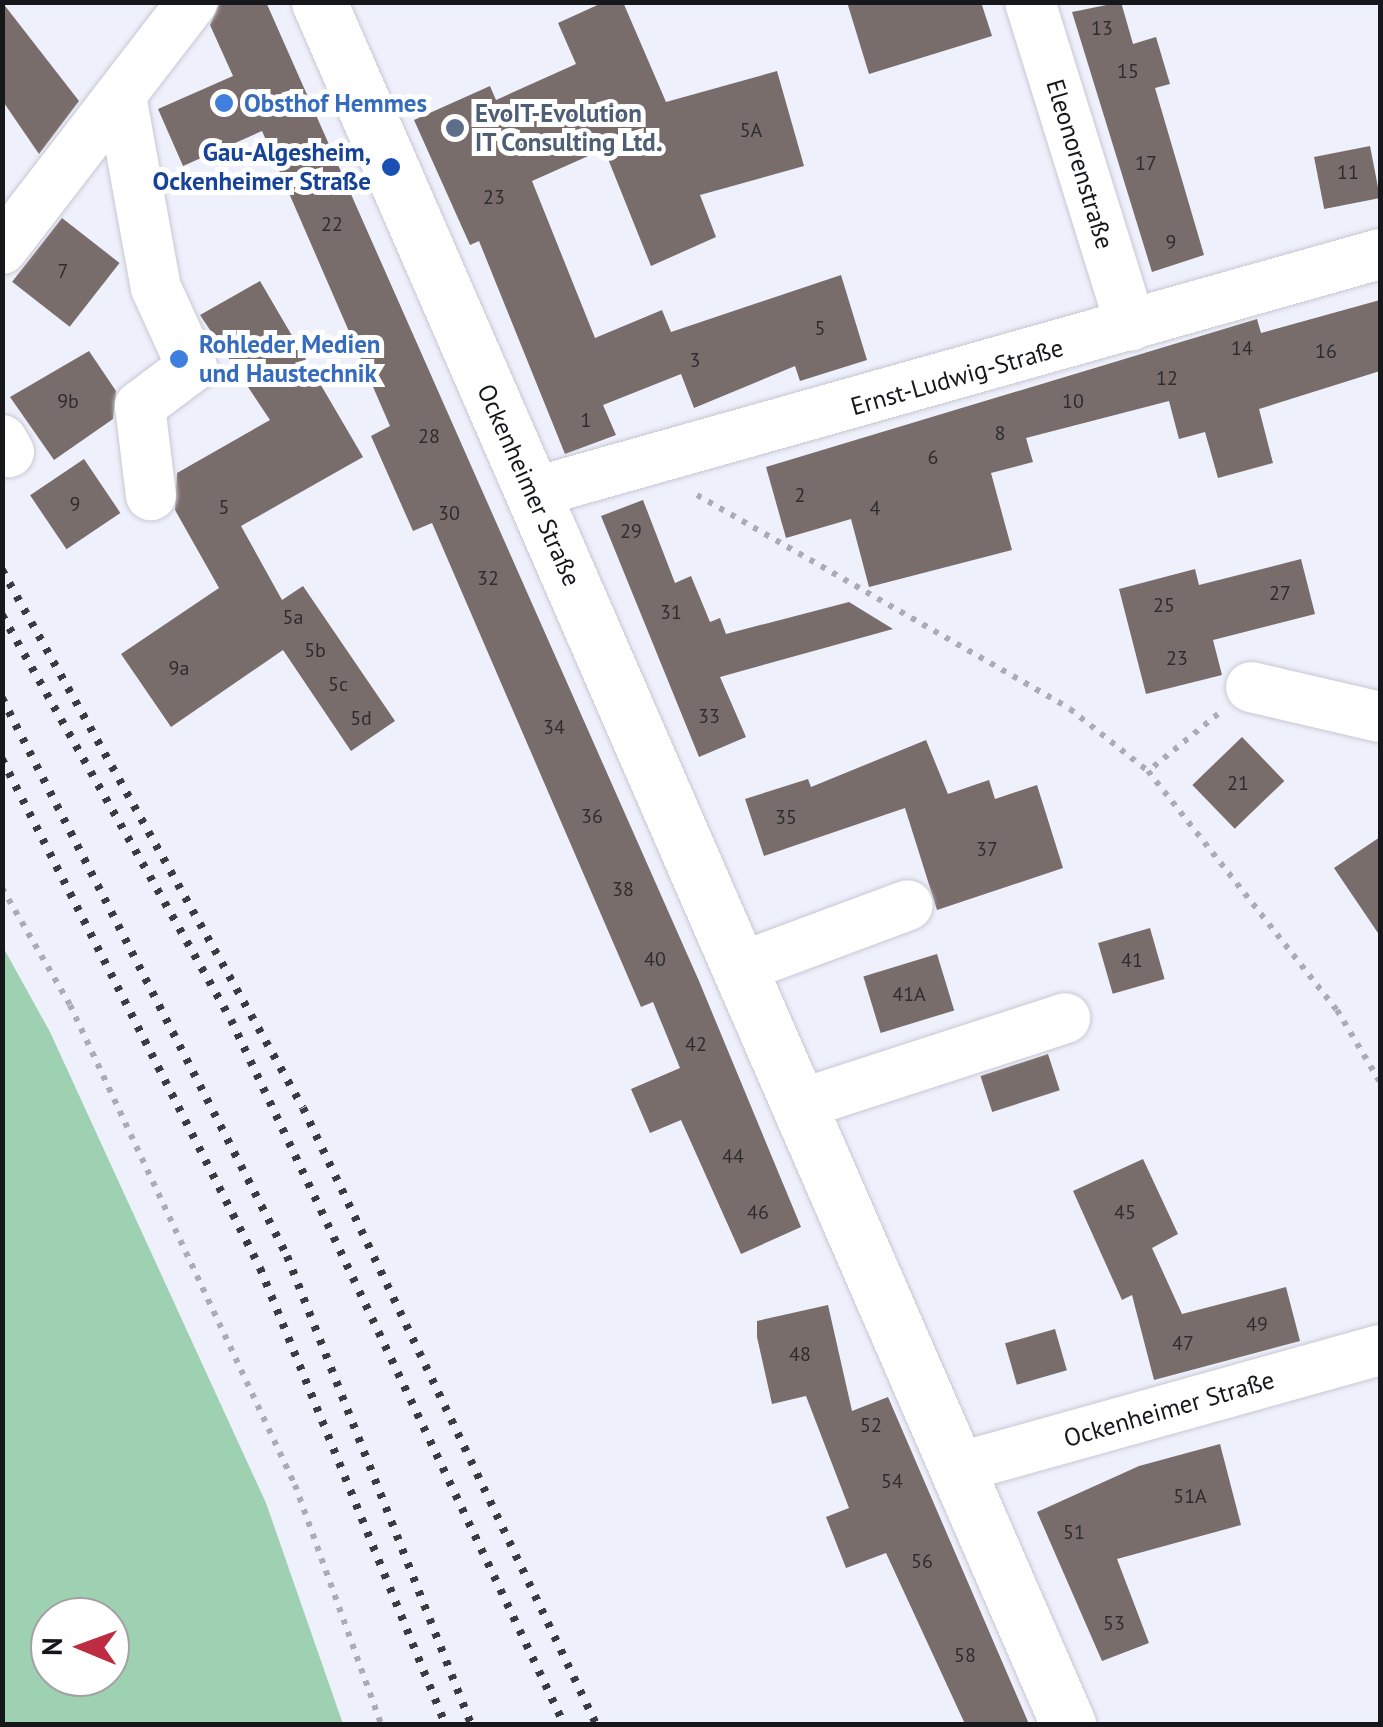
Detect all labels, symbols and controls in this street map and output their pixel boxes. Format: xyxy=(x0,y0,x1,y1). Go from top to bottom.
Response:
house number: 13 xyxy=(1091,16,1113,40)
house number: 15 xyxy=(1117,59,1139,83)
street label: Eleonorenstraße xyxy=(1040,76,1120,252)
place label: Obsthof Hemmes xyxy=(244,88,427,118)
marker: Obsthof Hemmes xyxy=(213,92,235,114)
place label: EvoIT-Evolution IT Consulting Ltd. xyxy=(475,99,663,158)
marker: EvoIT-Evolution IT Consulting Ltd. xyxy=(444,117,466,139)
house number: 5A xyxy=(740,118,762,142)
place label: Gau-Algesheim, Ockenheimer Straße xyxy=(153,138,371,197)
house number: 17 xyxy=(1135,151,1157,175)
marker: Gau-Algesheim, Ockenheimer Straße xyxy=(380,156,402,178)
house number: 11 xyxy=(1337,160,1359,184)
house number: 23 xyxy=(483,185,505,209)
house number: 22 xyxy=(321,212,343,236)
house number: 9 xyxy=(1166,230,1176,254)
house number: 7 xyxy=(58,259,68,283)
house number: 5 xyxy=(815,316,825,340)
place label: Rohleder Medien und Haustechnik xyxy=(199,330,380,389)
street label: Ernst-Ludwig-Straße xyxy=(847,332,1067,422)
house number: 14 xyxy=(1231,336,1253,360)
house number: 16 xyxy=(1315,339,1337,363)
marker: Rohleder Medien und Haustechnik xyxy=(168,348,190,370)
house number: 3 xyxy=(690,348,700,372)
house number: 12 xyxy=(1156,366,1178,390)
street label: Ockenheimer Straße xyxy=(471,379,587,591)
house number: 9b xyxy=(57,389,79,413)
house number: 10 xyxy=(1062,389,1084,413)
house number: 1 xyxy=(581,408,591,432)
house number: 8 xyxy=(995,421,1005,445)
house number: 28 xyxy=(418,424,440,448)
house number: 6 xyxy=(928,445,938,469)
house number: 2 xyxy=(795,483,805,507)
house number: 9 xyxy=(70,492,80,516)
house number: 5 xyxy=(219,495,229,519)
house number: 4 xyxy=(870,496,880,520)
house number: 30 xyxy=(438,501,460,525)
house number: 29 xyxy=(620,519,642,543)
house number: 32 xyxy=(477,566,499,590)
house number: 27 xyxy=(1269,581,1291,605)
house number: 25 xyxy=(1153,593,1175,617)
house number: 31 xyxy=(660,600,682,624)
house number: 5a xyxy=(283,605,303,629)
house number: 5b xyxy=(304,638,326,662)
house number: 23 xyxy=(1166,646,1188,670)
house number: 9a xyxy=(169,656,189,680)
house number: 5c xyxy=(328,672,348,696)
house number: 33 xyxy=(698,704,720,728)
house number: 5d xyxy=(350,706,372,730)
house number: 34 xyxy=(543,715,565,739)
house number: 21 xyxy=(1227,771,1249,795)
house number: 36 xyxy=(581,804,603,828)
house number: 35 xyxy=(775,805,797,829)
house number: 37 xyxy=(976,837,998,861)
house number: 38 xyxy=(612,877,634,901)
house number: 40 xyxy=(644,947,666,971)
house number: 41 xyxy=(1121,948,1143,972)
house number: 41A xyxy=(892,982,926,1006)
house number: 42 xyxy=(685,1032,707,1056)
house number: 44 xyxy=(722,1144,744,1168)
house number: 46 xyxy=(747,1200,769,1224)
house number: 45 xyxy=(1114,1200,1136,1224)
house number: 49 xyxy=(1246,1312,1268,1336)
house number: 47 xyxy=(1172,1331,1194,1355)
house number: 48 xyxy=(789,1342,811,1366)
street label: Ockenheimer Straße xyxy=(1060,1365,1278,1453)
house number: 52 xyxy=(860,1413,882,1437)
house number: 54 xyxy=(881,1469,903,1493)
house number: 51A xyxy=(1173,1484,1207,1508)
house number: 51 xyxy=(1063,1520,1085,1544)
house number: 56 xyxy=(911,1549,933,1573)
north arrow xyxy=(30,1597,130,1697)
house number: 53 xyxy=(1103,1611,1125,1635)
text: N xyxy=(33,1637,70,1656)
house number: 58 xyxy=(954,1643,976,1667)

